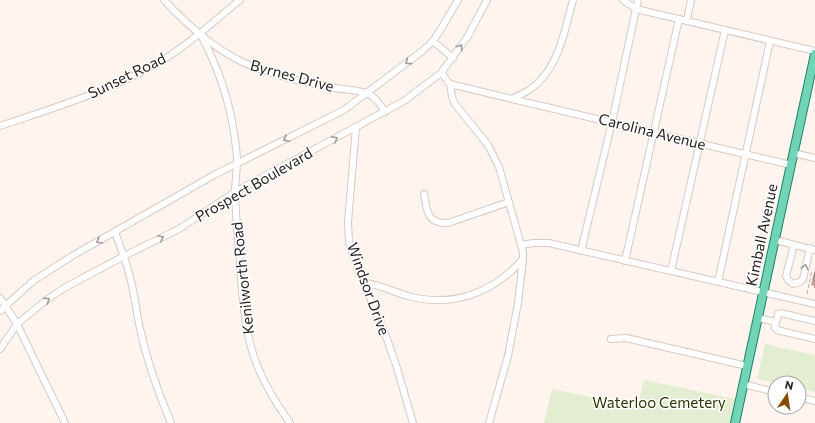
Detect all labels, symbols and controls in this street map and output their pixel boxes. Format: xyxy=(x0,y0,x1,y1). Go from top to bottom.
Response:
one-way arrow xyxy=(456,44,463,51)
street label: Sunset Road xyxy=(85,49,168,102)
street label: Byrnes Drive xyxy=(248,55,336,95)
one-way arrow xyxy=(405,58,412,65)
street label: Carolina Avenue xyxy=(597,109,708,153)
one-way arrow xyxy=(283,134,291,142)
one-way arrow xyxy=(331,136,338,143)
street label: Prospect Boulevard xyxy=(192,143,315,225)
street label: Kimball Avenue xyxy=(741,182,781,288)
street label: Kenilworth Road xyxy=(227,221,257,335)
one-way arrow xyxy=(157,235,165,243)
one-way arrow xyxy=(95,237,103,244)
street label: Windsor Drive xyxy=(344,240,394,338)
one-way arrow xyxy=(801,264,809,270)
one-way arrow xyxy=(43,297,50,304)
north arrow xyxy=(767,375,807,415)
text: N xyxy=(784,378,795,392)
park label: Waterloo Cemetery xyxy=(592,393,726,411)

